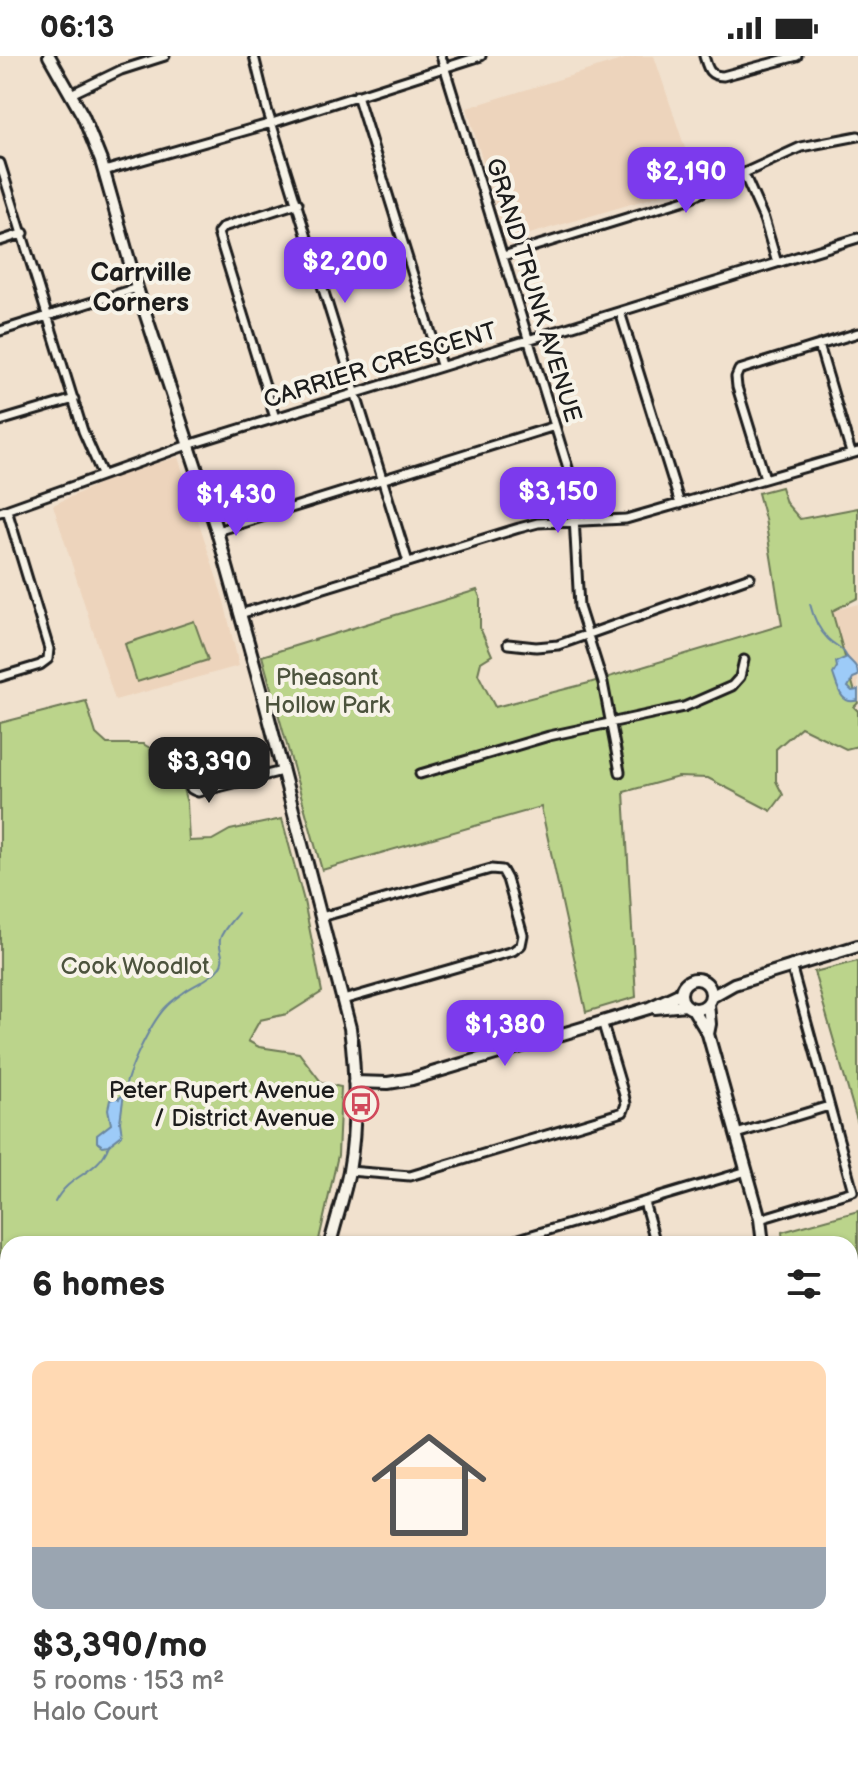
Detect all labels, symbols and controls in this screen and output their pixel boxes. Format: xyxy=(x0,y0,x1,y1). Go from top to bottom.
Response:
text: 06:13 xyxy=(40,10,114,46)
pin: $2,190 xyxy=(621,147,751,215)
street label: GRAND TRUNK AVENUE xyxy=(479,155,588,426)
text: $2,190 xyxy=(646,157,726,188)
pin: $2,200 xyxy=(280,237,410,305)
text: $2,200 xyxy=(302,247,388,278)
district label: Carrville Corners xyxy=(91,258,191,319)
street label: CARRIER CRESCENT xyxy=(260,316,501,415)
pin: $3,150 xyxy=(493,467,623,535)
pin: $1,430 xyxy=(171,470,301,538)
text: $3,150 xyxy=(518,477,598,508)
text: $1,430 xyxy=(196,480,276,511)
park label: Pheasant Hollow Park xyxy=(264,663,390,720)
pin: $3,390 xyxy=(144,737,274,805)
text: $3,390 xyxy=(167,747,251,778)
park label: Cook Woodlot xyxy=(60,952,210,981)
pin: $1,380 xyxy=(440,1000,570,1068)
text: $1,380 xyxy=(465,1010,545,1041)
place label: Peter Rupert Avenue / District Avenue xyxy=(109,1076,335,1133)
bus stop icon: Peter Rupert Avenue / District Avenue xyxy=(342,1085,380,1123)
icon: filters xyxy=(782,1262,826,1306)
text: 6 homes xyxy=(32,1264,165,1305)
icon: home xyxy=(357,1413,501,1557)
text: $3,390/mo xyxy=(32,1625,207,1666)
text: 5 rooms · 153 m² xyxy=(32,1666,224,1697)
text: Halo Court xyxy=(32,1697,158,1728)

